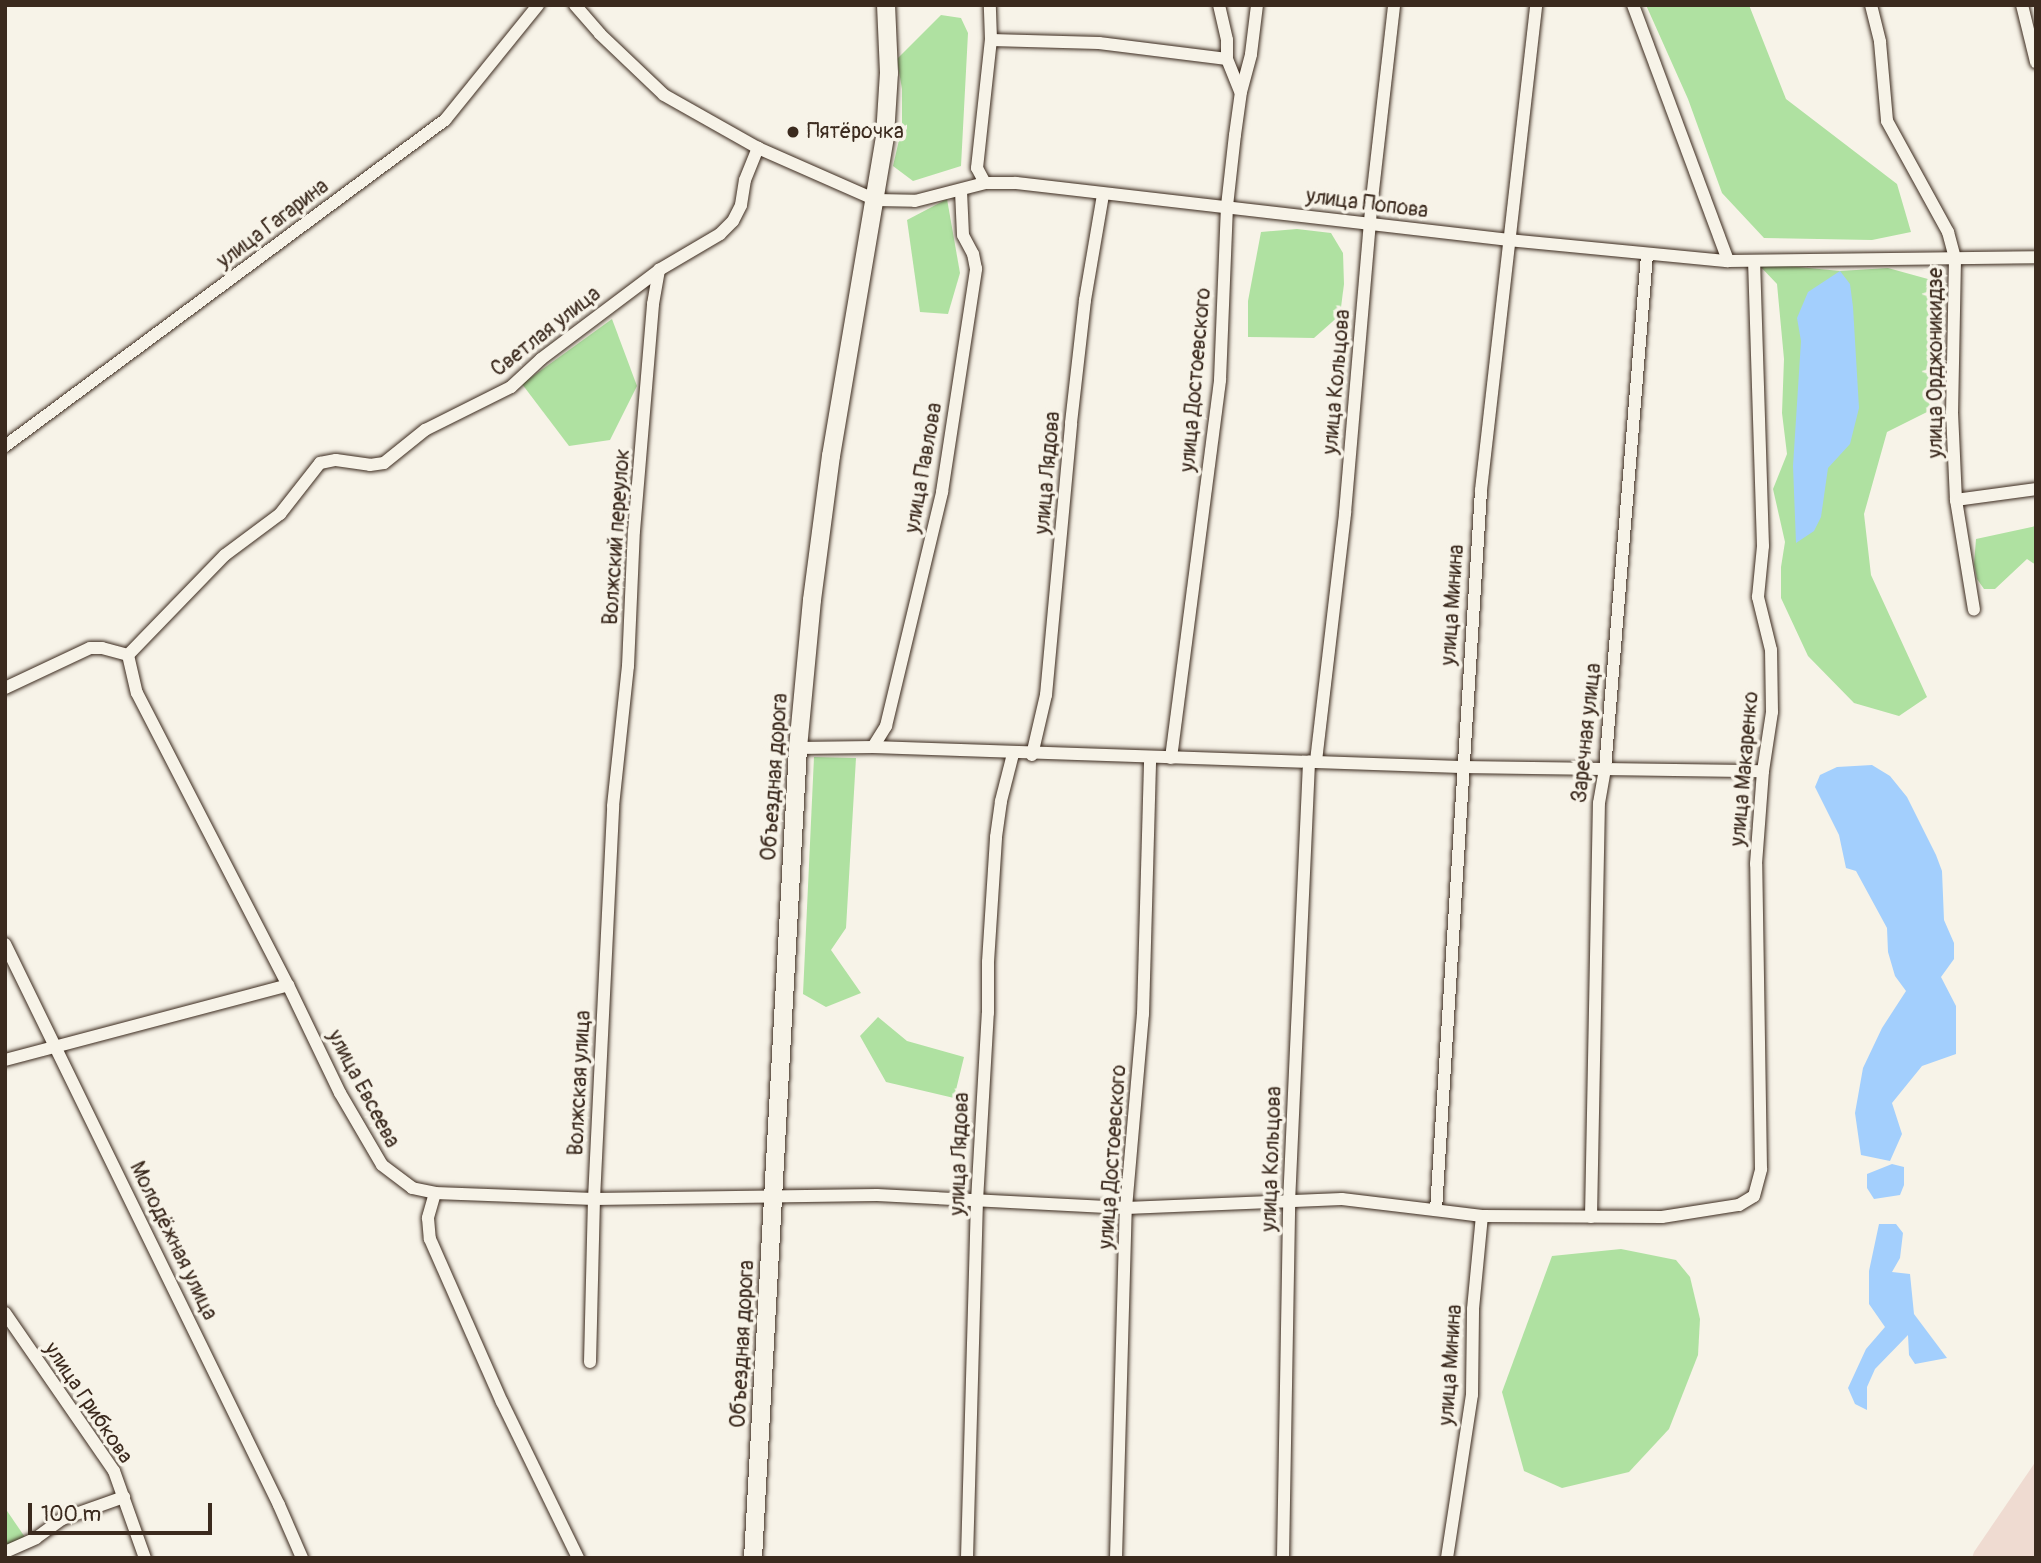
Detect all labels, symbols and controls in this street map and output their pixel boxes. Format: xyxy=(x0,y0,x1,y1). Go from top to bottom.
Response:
place label: Пятёрочка xyxy=(807,119,904,145)
marker: Пятёрочка xyxy=(785,124,801,140)
street label: улица Гагарина xyxy=(212,174,334,274)
street label: улица Попова xyxy=(1305,184,1429,224)
street label: улица Орджоникидзе xyxy=(1923,268,1949,458)
street label: Светлая улица xyxy=(486,282,606,382)
street label: улица Достоевского xyxy=(1175,287,1217,473)
street label: улица Кольцова xyxy=(1318,308,1356,456)
street label: улица Павлова xyxy=(900,401,948,535)
street label: улица Лядова xyxy=(1030,410,1066,536)
street label: Волжский переулок xyxy=(598,448,636,626)
street label: улица Минина xyxy=(1436,544,1470,666)
street label: Заречная улица xyxy=(1567,662,1607,804)
street label: улица Макаренко xyxy=(1726,691,1764,847)
street label: Объездная дорога xyxy=(757,692,793,862)
street label: Волжская улица xyxy=(564,1010,596,1156)
street label: улица Евсеева xyxy=(321,1026,405,1152)
street label: улица Достоевского xyxy=(1094,1064,1132,1250)
street label: улица Кольцова xyxy=(1257,1086,1287,1232)
street label: улица Лядова xyxy=(945,1092,975,1216)
street label: Молодёжная улица xyxy=(124,1158,222,1324)
street label: Объездная дорога xyxy=(726,1259,760,1429)
street label: улица Минина xyxy=(1434,1304,1468,1426)
street label: улица Грибкова xyxy=(38,1338,138,1468)
scale bar xyxy=(32,1490,215,1534)
text: 100 m xyxy=(41,1501,101,1528)

